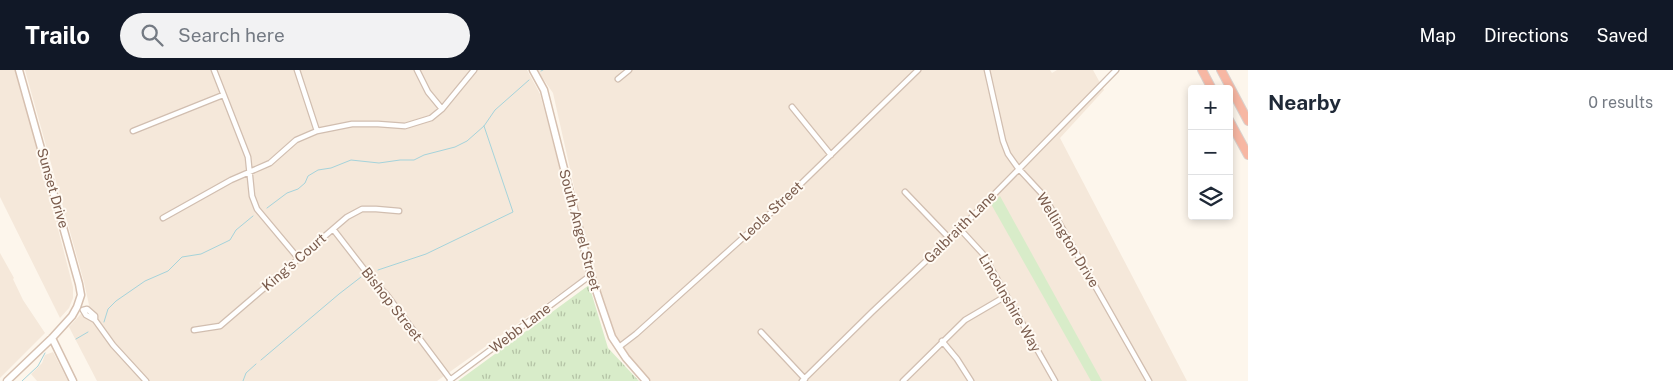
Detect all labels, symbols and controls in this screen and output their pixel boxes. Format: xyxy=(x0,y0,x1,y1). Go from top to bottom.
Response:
search box xyxy=(120,13,470,58)
text: Trailo xyxy=(25,21,90,49)
icon: search xyxy=(138,21,166,49)
text: Search here xyxy=(178,24,285,46)
text: Map xyxy=(1419,25,1456,46)
text: Directions xyxy=(1484,25,1569,46)
text: Saved xyxy=(1597,25,1648,46)
map controls xyxy=(1188,85,1233,220)
button: + xyxy=(1188,85,1233,130)
text: Nearby xyxy=(1268,90,1341,115)
text: 0 results xyxy=(1588,93,1653,112)
button: − xyxy=(1188,130,1233,175)
street label: Sunset Drive xyxy=(34,146,72,230)
street label: South Angel Street xyxy=(556,167,604,293)
button: layers xyxy=(1188,175,1233,220)
street label: Leola Street xyxy=(736,178,806,244)
street label: Galbraith Lane xyxy=(921,188,999,266)
street label: Wellington Drive xyxy=(1033,190,1103,290)
street label: King's Court xyxy=(259,230,329,294)
street label: Lincolnshire Way xyxy=(976,251,1045,355)
street label: Bishop Street xyxy=(358,264,426,344)
street label: Webb Lane xyxy=(486,300,554,356)

